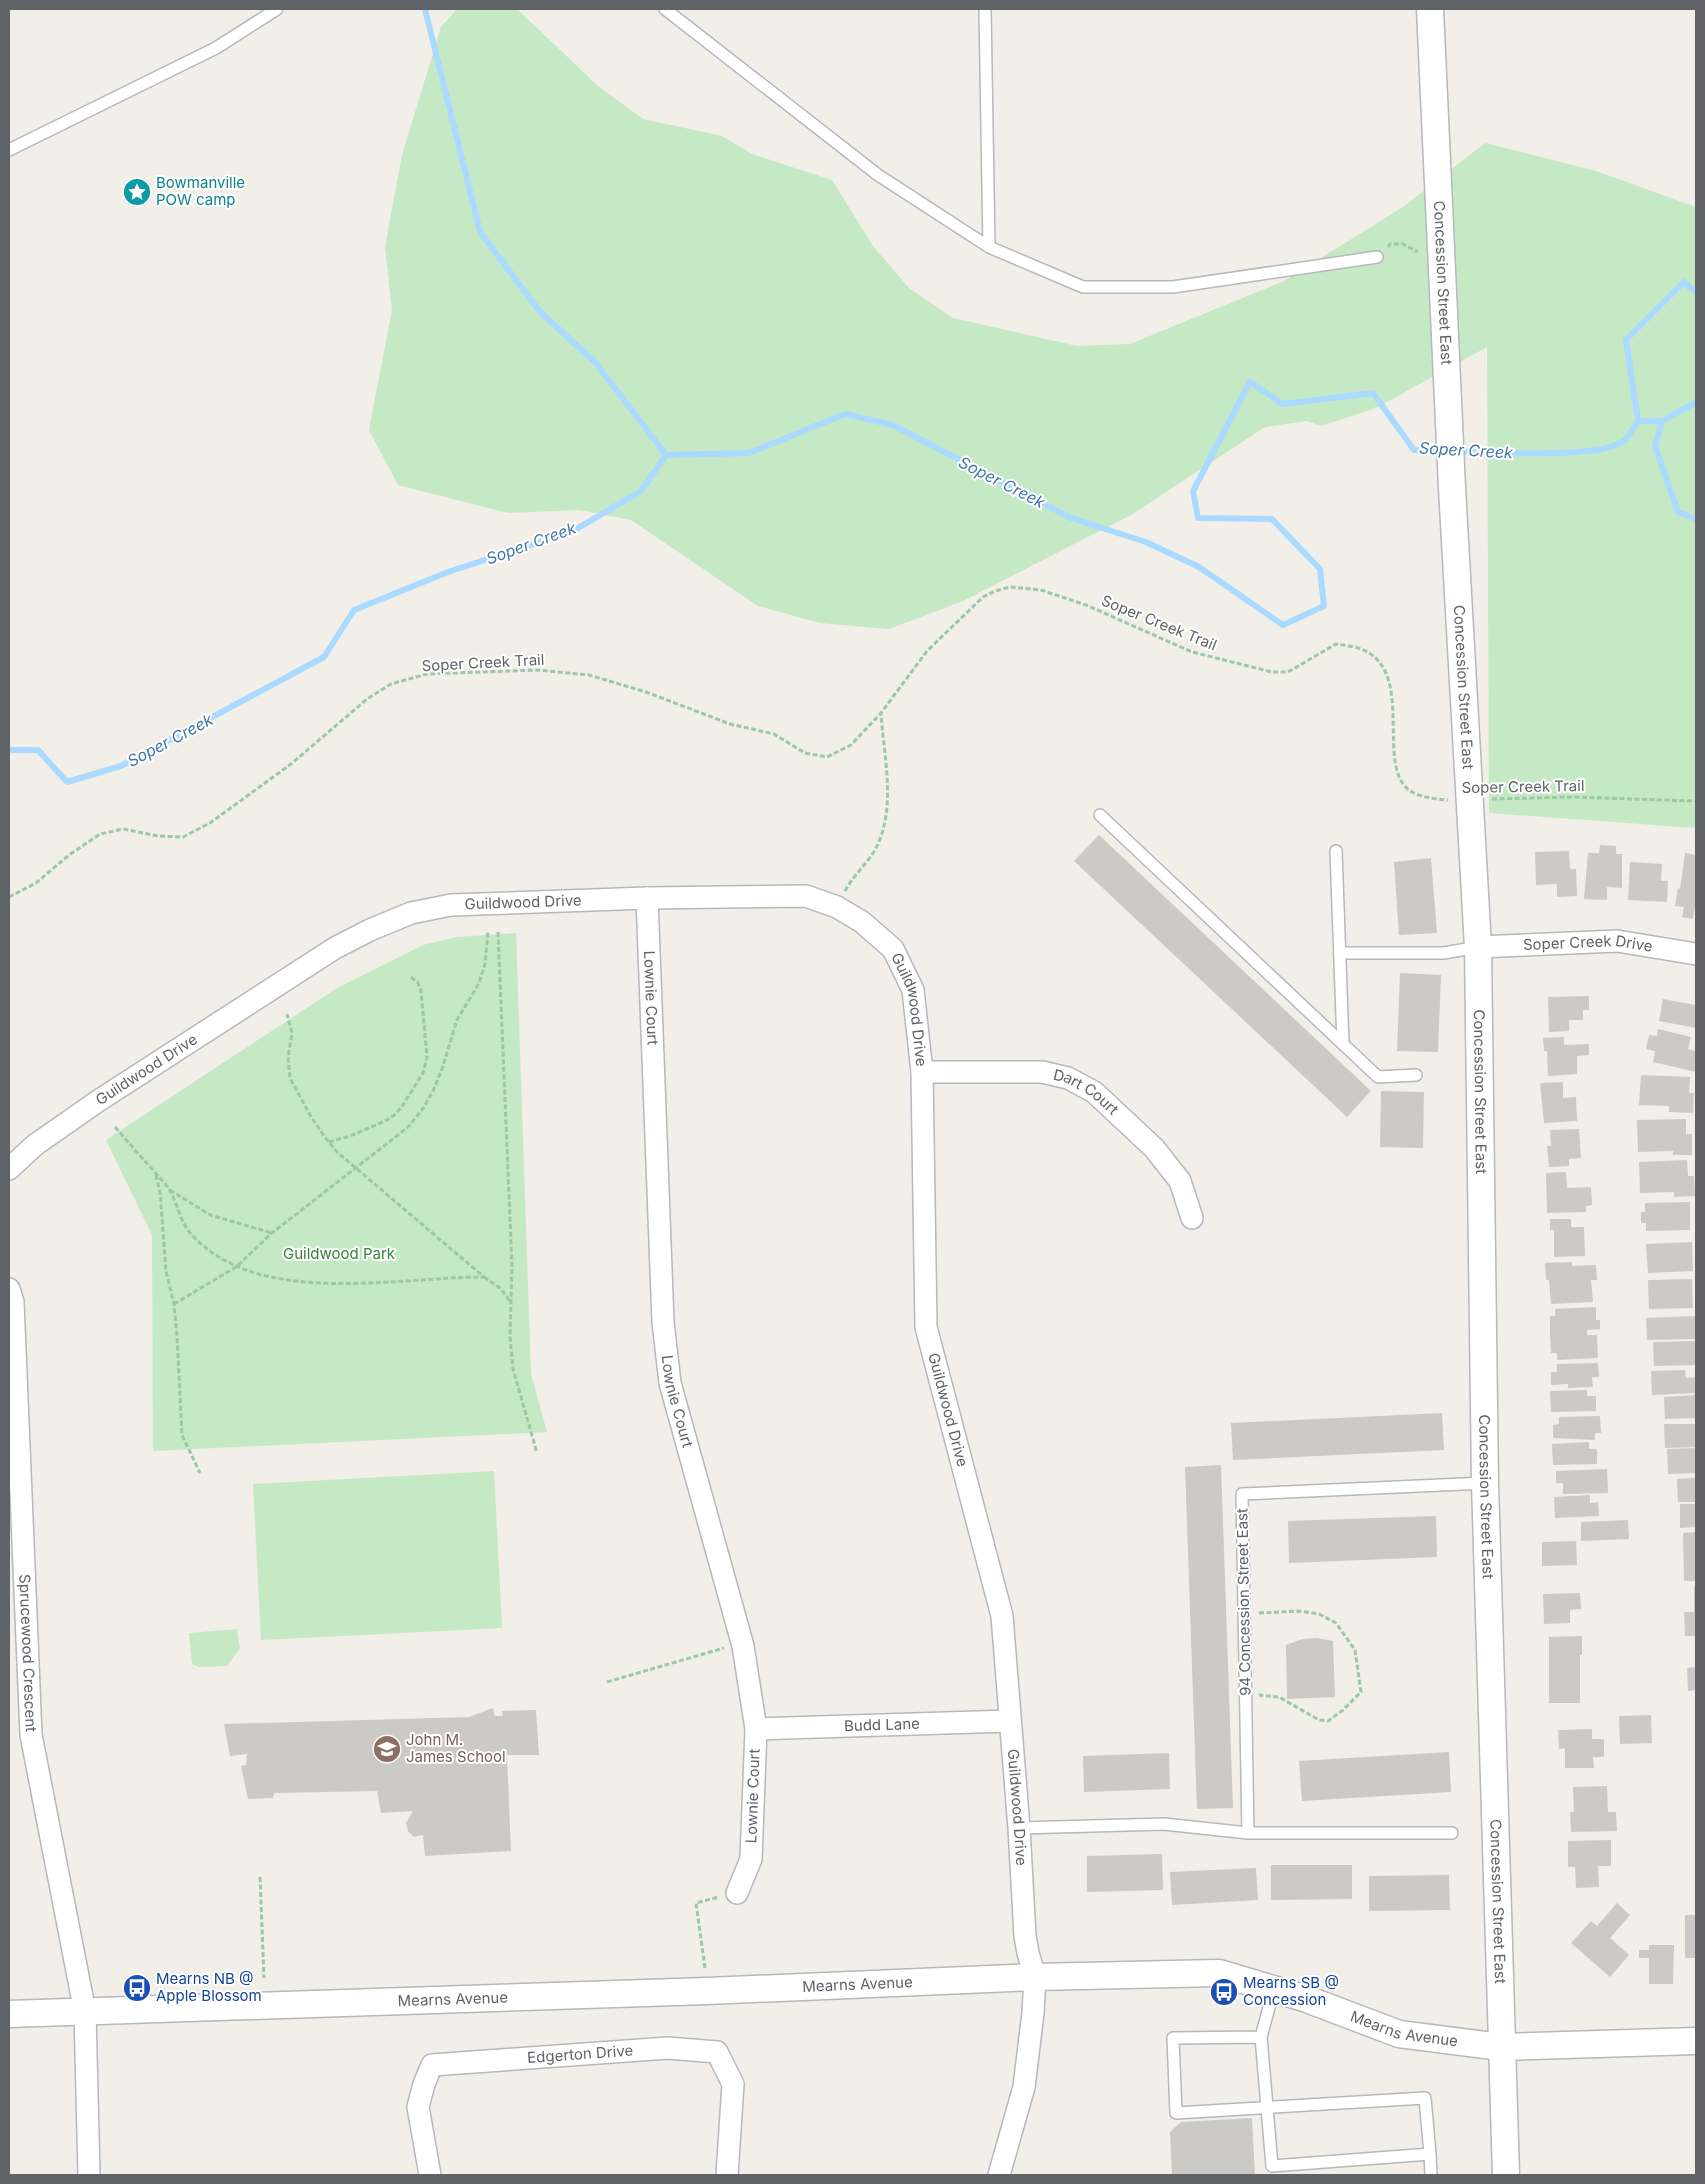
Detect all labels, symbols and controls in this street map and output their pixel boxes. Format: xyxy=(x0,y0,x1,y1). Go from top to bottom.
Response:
place label: Bowmanville POW camp xyxy=(156,173,245,209)
place icon: Bowmanville POW camp xyxy=(122,177,152,207)
street label: Concession Street East xyxy=(1430,200,1456,365)
water label: Soper Creek xyxy=(1419,438,1514,462)
water label: Soper Creek xyxy=(956,452,1049,512)
water label: Soper Creek xyxy=(483,517,579,568)
street label: Soper Creek Trail xyxy=(1099,591,1220,654)
street label: Concession Street East xyxy=(1450,604,1478,770)
street label: Soper Creek Trail xyxy=(421,650,545,675)
water label: Soper Creek xyxy=(124,709,216,771)
street label: Soper Creek Trail xyxy=(1461,776,1585,797)
street label: Guildwood Drive xyxy=(464,890,582,914)
street label: Soper Creek Drive xyxy=(1523,931,1654,956)
street label: Guildwood Drive xyxy=(887,949,931,1067)
street label: Lownie Court xyxy=(640,950,663,1046)
street label: Concession Street East xyxy=(1470,1009,1491,1174)
street label: Guildwood Drive xyxy=(92,1029,201,1109)
street label: Dart Court xyxy=(1052,1065,1123,1119)
park label: Guildwood Park xyxy=(283,1244,396,1263)
street label: Guildwood Drive xyxy=(924,1351,972,1469)
street label: Lownie Court xyxy=(658,1354,697,1450)
street label: Concession Street East xyxy=(1475,1414,1498,1579)
street label: 94 Concession Street East xyxy=(1232,1508,1255,1696)
street label: Sprucewood Crescent xyxy=(15,1574,41,1732)
street label: Budd Lane xyxy=(844,1714,920,1735)
place label: John M. James School xyxy=(406,1730,506,1766)
school or university icon: John M. James School xyxy=(372,1734,402,1764)
street label: Lownie Court xyxy=(741,1748,764,1844)
street label: Guildwood Drive xyxy=(1004,1748,1031,1866)
street label: Concession Street East xyxy=(1486,1819,1510,1984)
place label: Mearns NB @ Apple Blossom xyxy=(156,1969,262,2005)
street label: Mearns Avenue xyxy=(802,1972,913,1996)
bus stop icon: Mearns NB @ Apple Blossom xyxy=(122,1973,152,2003)
place label: Mearns SB @ Concession xyxy=(1243,1973,1339,2009)
bus stop icon: Mearns SB @ Concession xyxy=(1209,1977,1239,2007)
street label: Mearns Avenue xyxy=(397,1988,508,2010)
street label: Mearns Avenue xyxy=(1348,2007,1459,2050)
street label: Edgerton Drive xyxy=(527,2041,634,2067)

